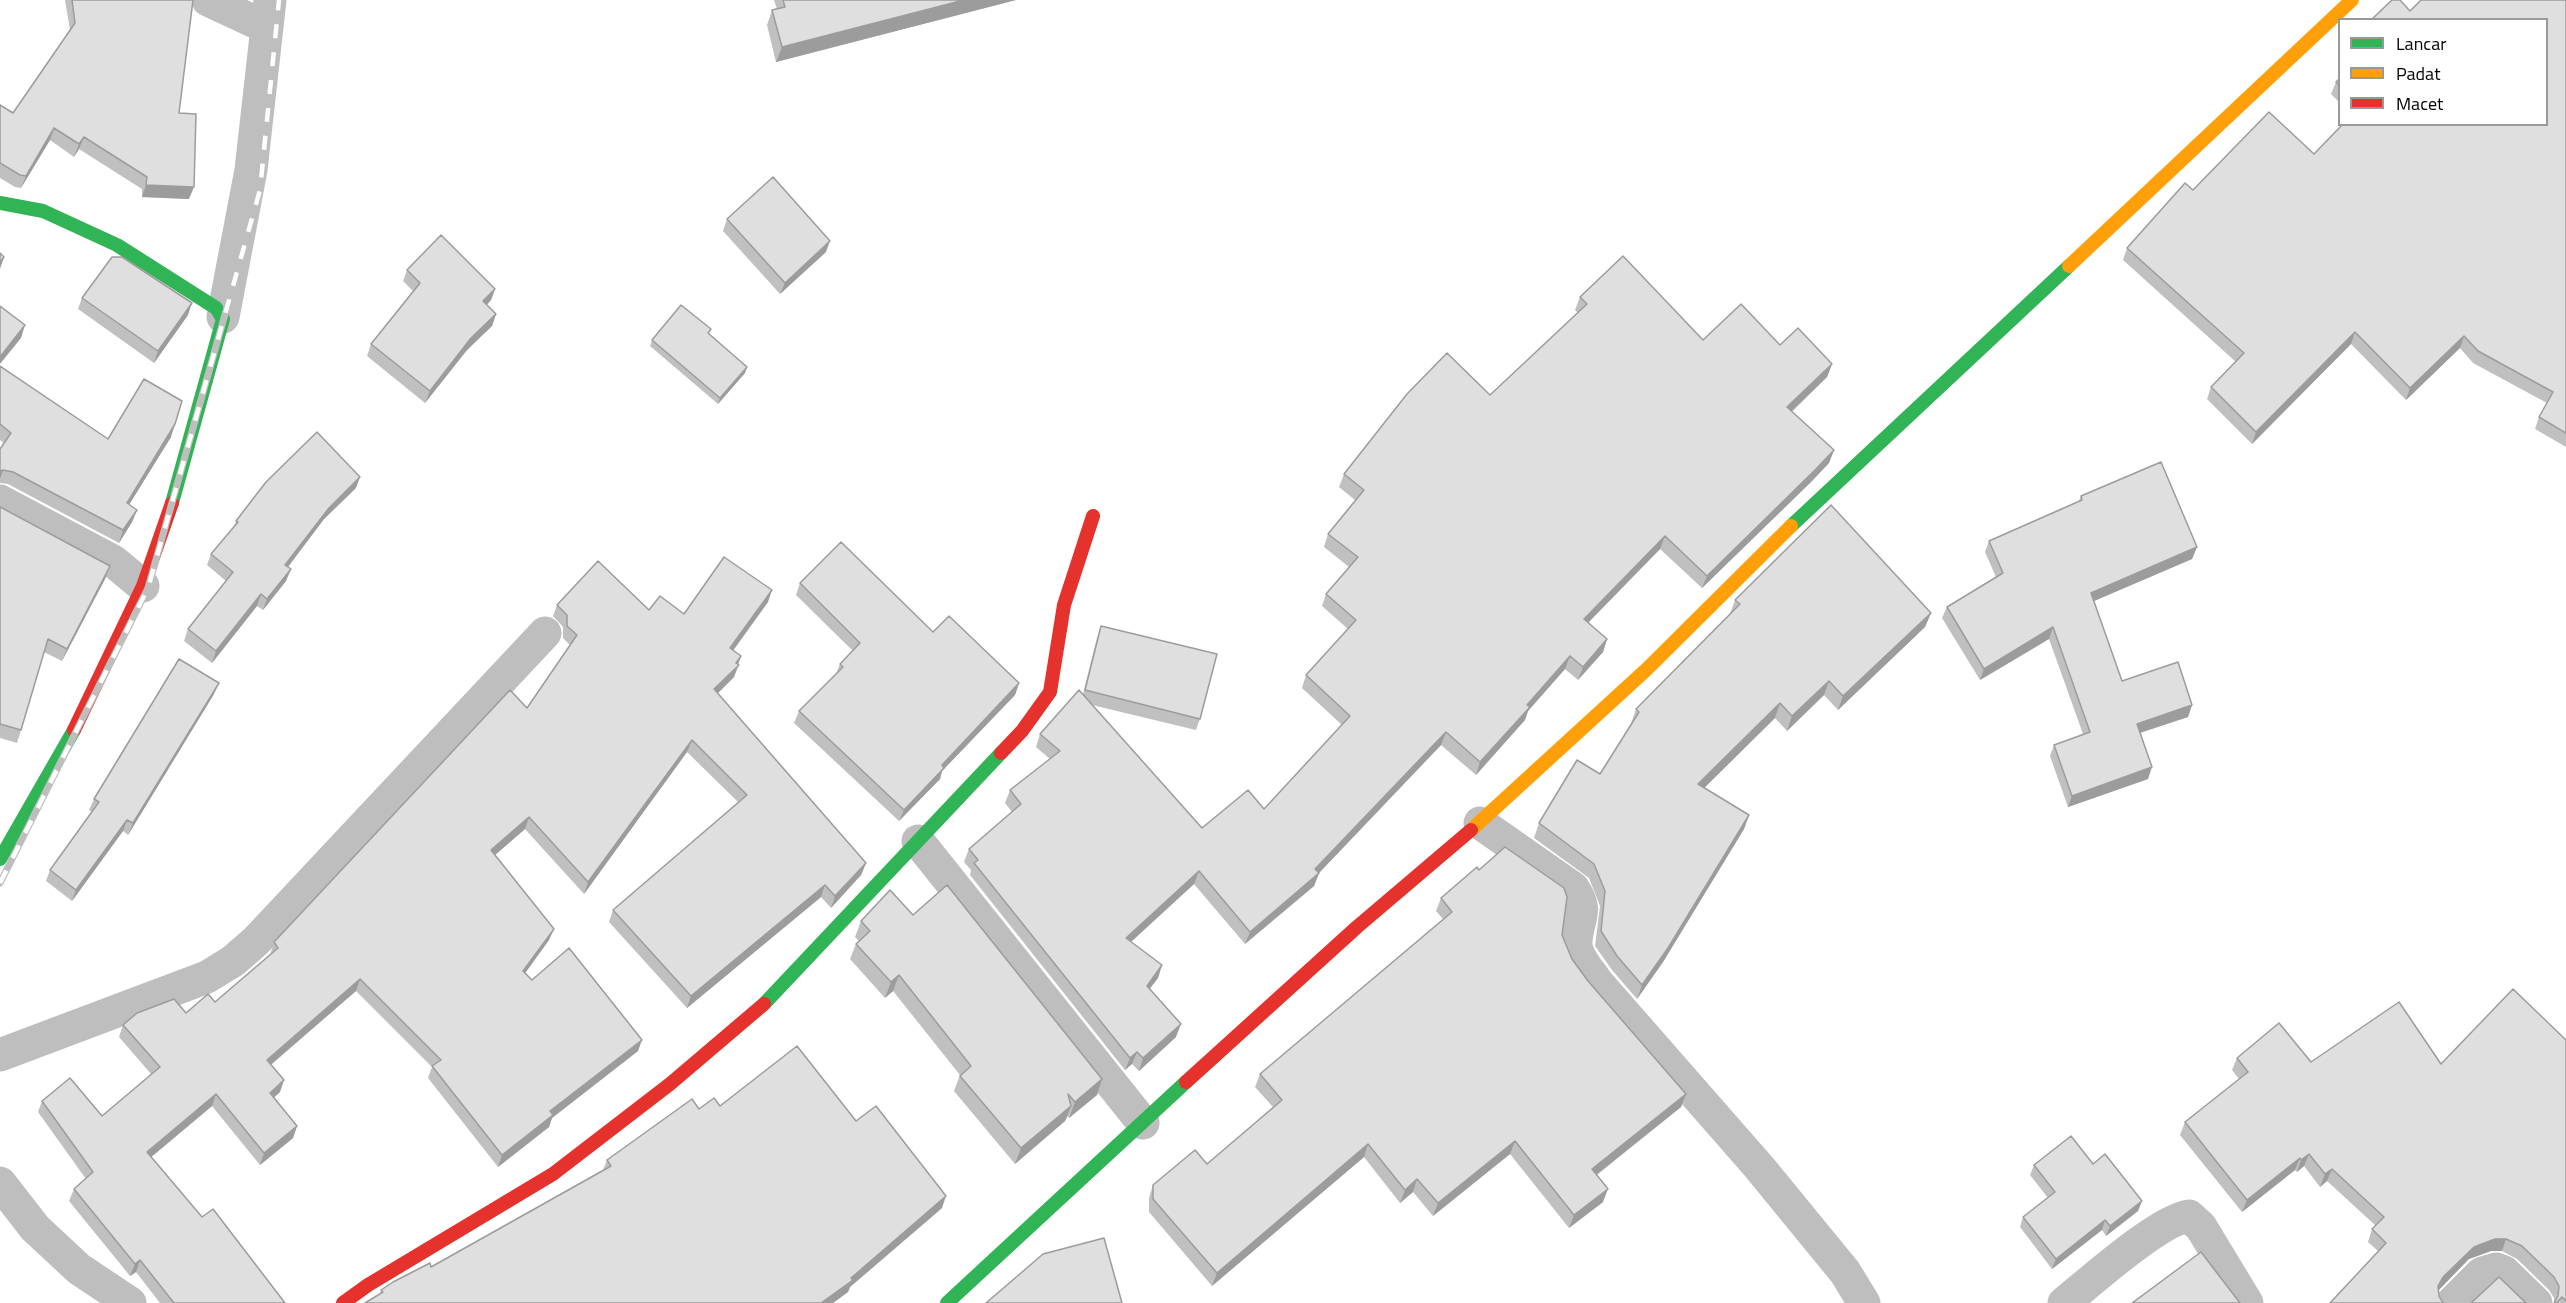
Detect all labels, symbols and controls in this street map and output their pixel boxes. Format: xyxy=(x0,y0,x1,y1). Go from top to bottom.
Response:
legend xyxy=(2338,18,2548,126)
text: Lancar xyxy=(2396,30,2446,57)
text: Padat xyxy=(2396,60,2440,87)
text: Macet xyxy=(2396,90,2443,117)

